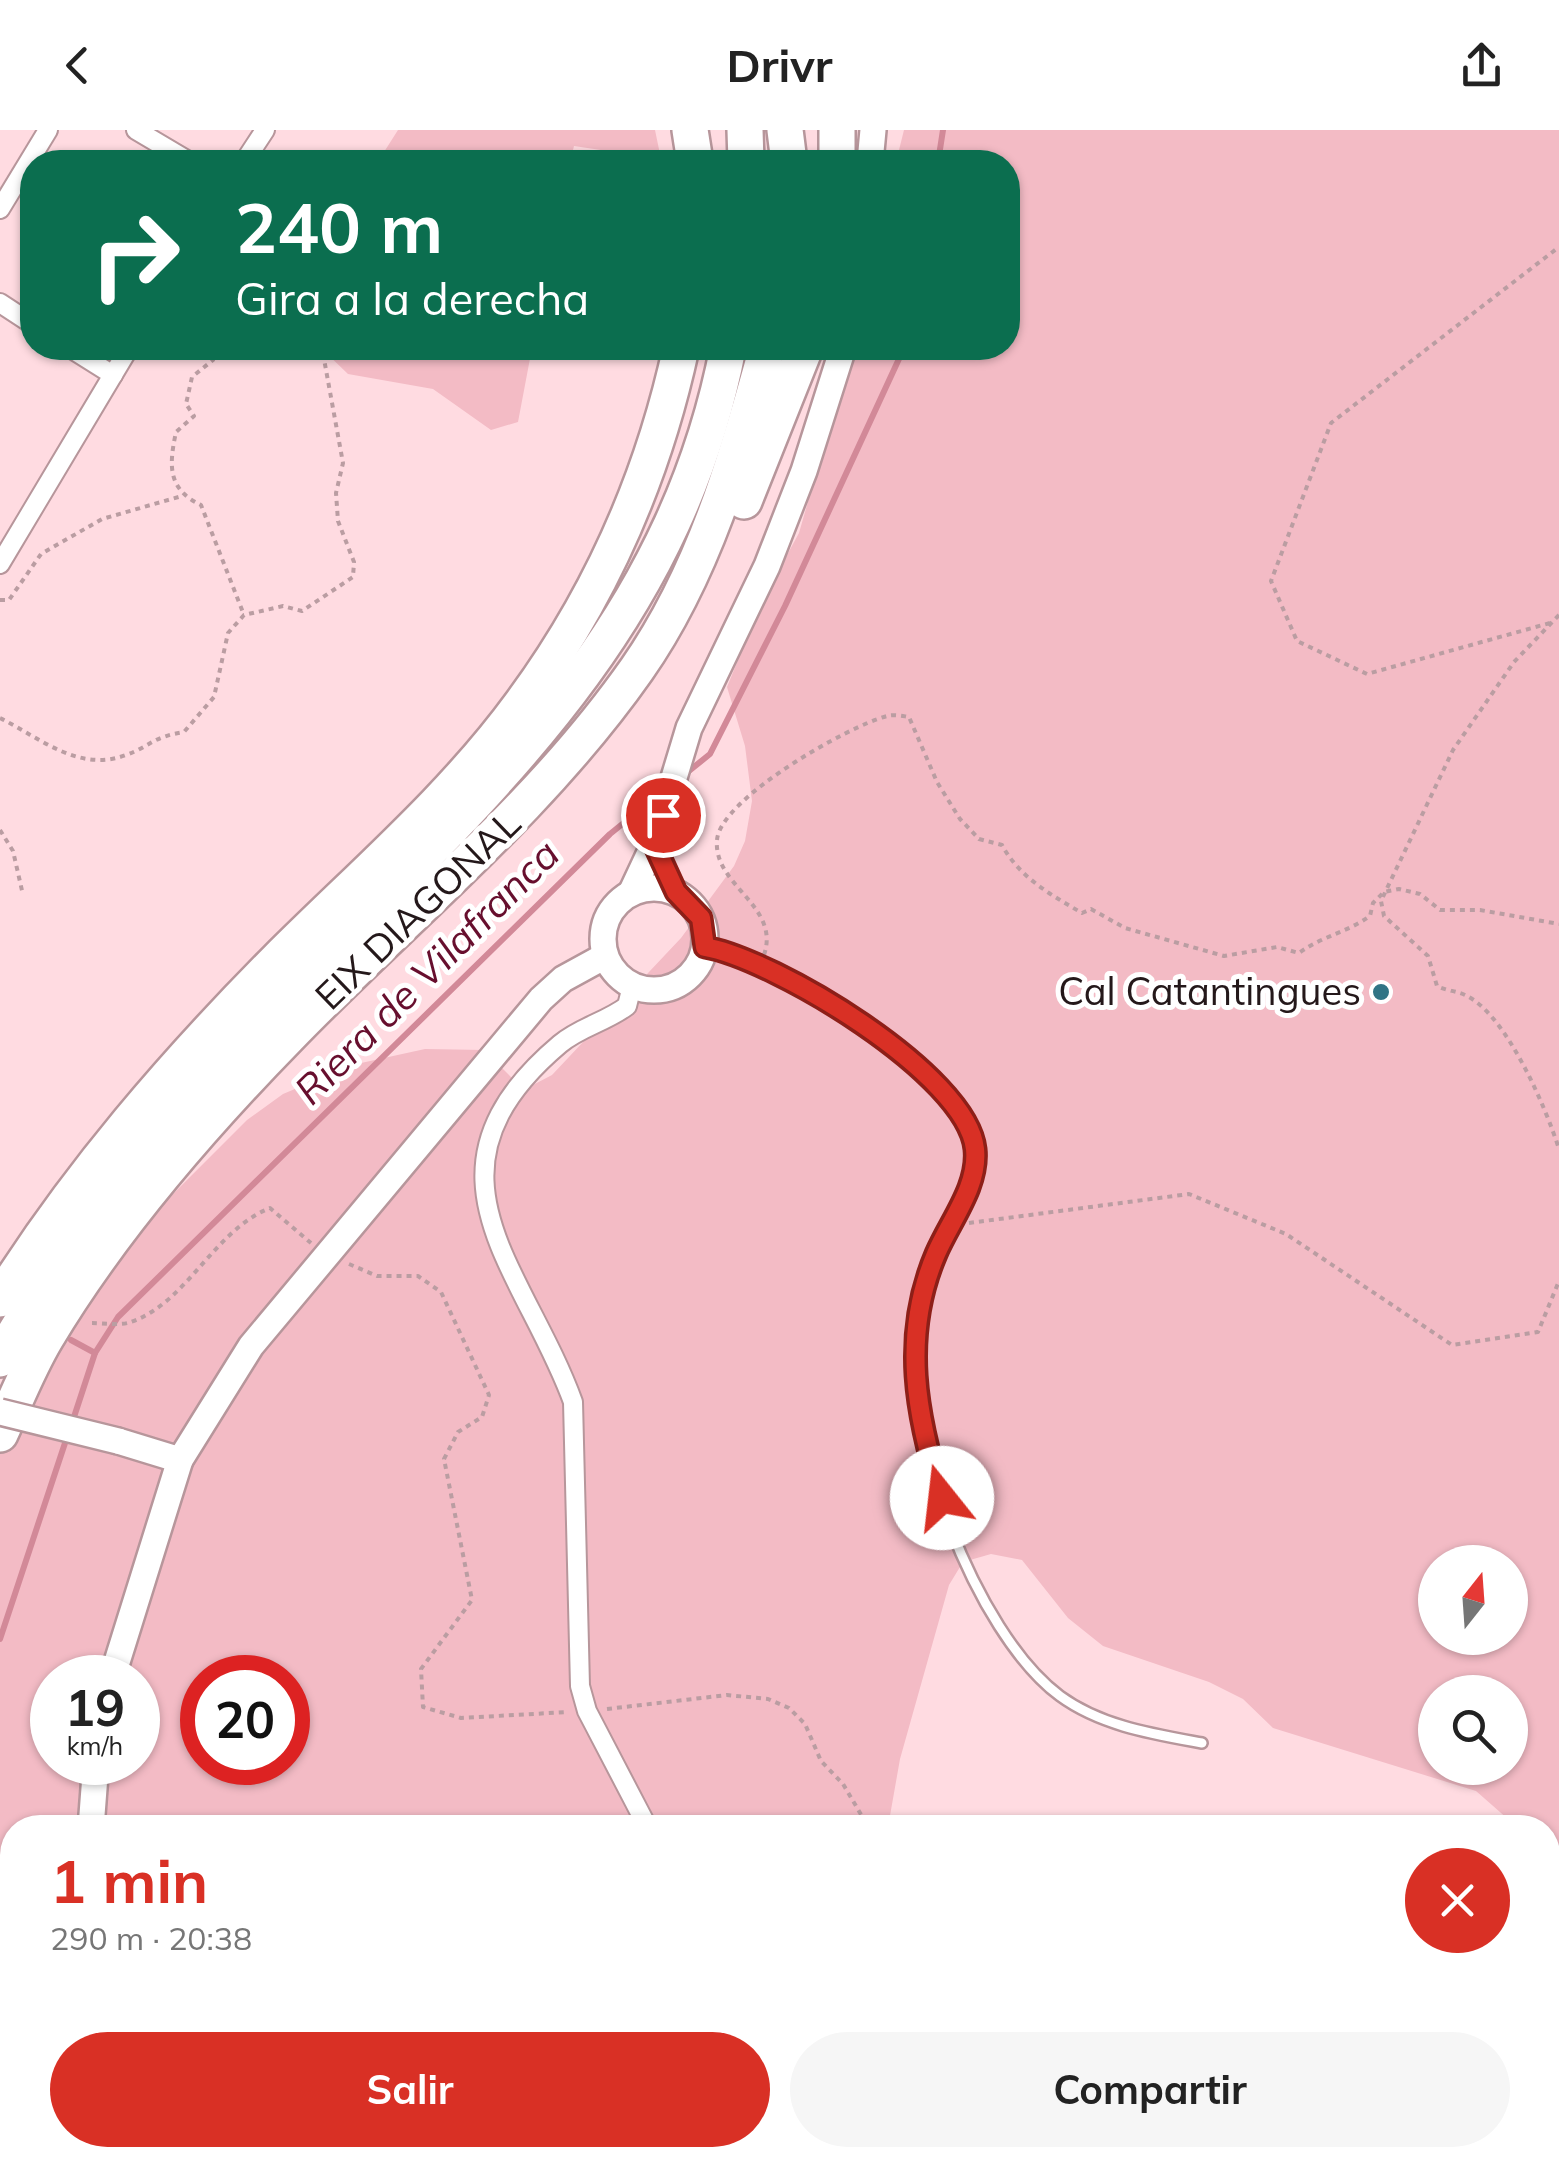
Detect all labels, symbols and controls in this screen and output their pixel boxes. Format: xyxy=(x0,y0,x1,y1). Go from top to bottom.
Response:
text: Drivr xyxy=(727,37,832,93)
icon: back xyxy=(50,38,105,93)
icon: share xyxy=(1454,38,1509,93)
text: 240 m xyxy=(235,183,443,271)
icon: right xyxy=(70,190,200,320)
text: Gira a la derecha xyxy=(235,270,589,326)
pin xyxy=(621,773,706,858)
icon: arrive xyxy=(636,788,691,843)
street label: EIX DIAGONAL xyxy=(305,799,530,1019)
water label: Riera de Vilafranca xyxy=(284,829,569,1114)
place label: Cal Catantingues xyxy=(1058,967,1361,1015)
marker: Cal Catantingues xyxy=(1370,981,1392,1003)
position arrow xyxy=(890,1446,994,1550)
north arrow xyxy=(1418,1545,1528,1655)
map controls xyxy=(1418,1545,1528,1785)
speed limit sign: 20 xyxy=(180,1655,310,1785)
button: search xyxy=(1418,1675,1528,1785)
text: 19 xyxy=(65,1676,125,1739)
text: km/h xyxy=(67,1730,123,1761)
text: 1 min xyxy=(50,1843,208,1918)
button: close xyxy=(1405,1848,1510,1953)
text: 290 m · 20:38 xyxy=(50,1918,252,1958)
button: Salir xyxy=(50,2032,770,2147)
button: Compartir xyxy=(790,2032,1510,2147)

